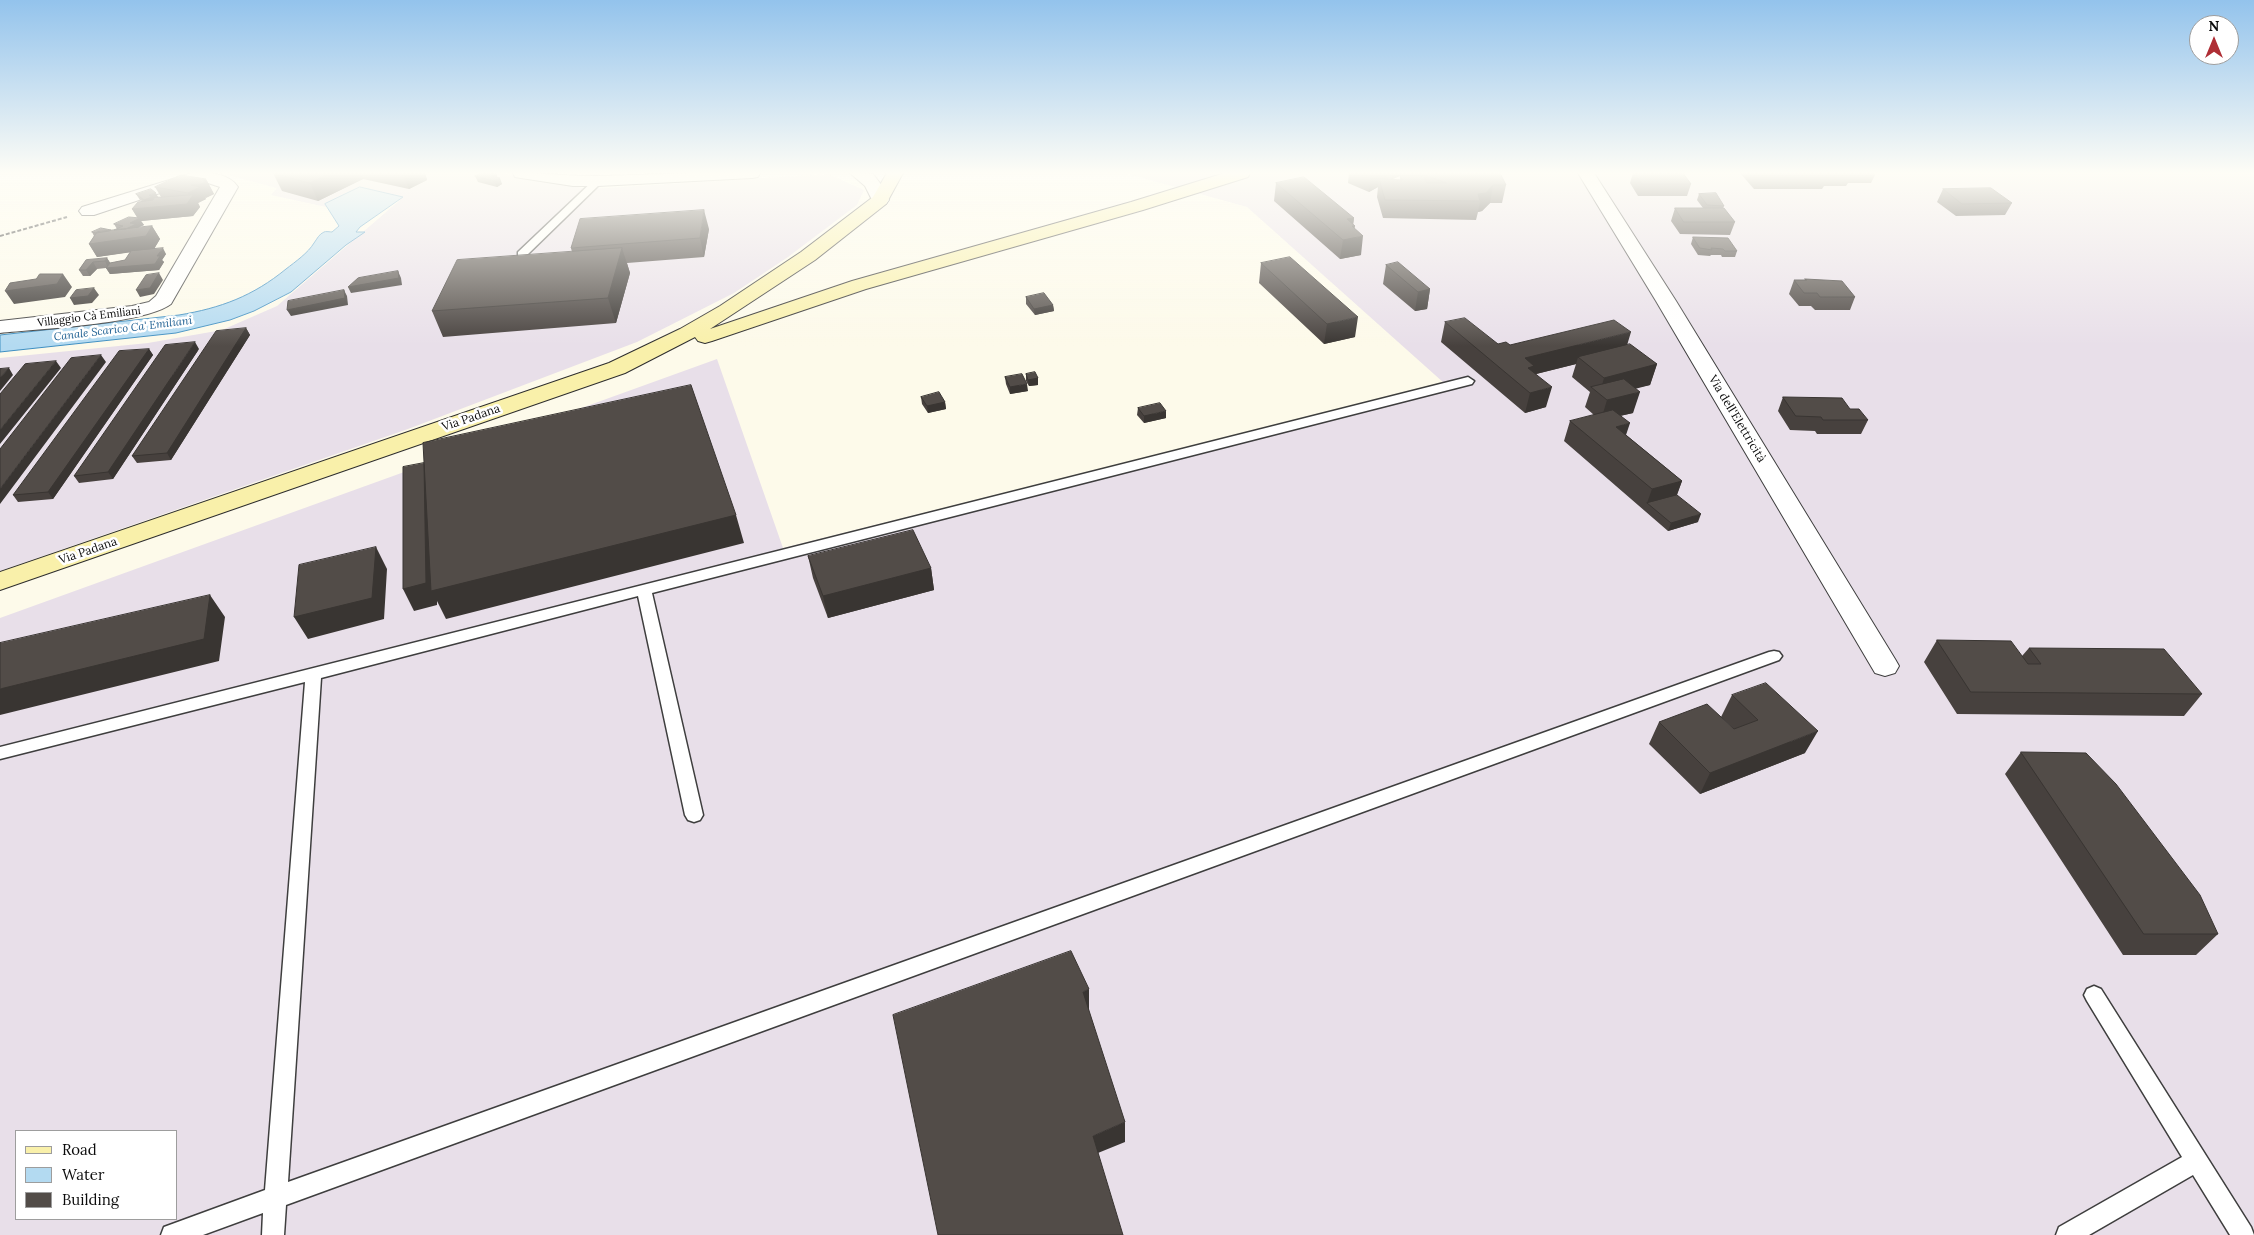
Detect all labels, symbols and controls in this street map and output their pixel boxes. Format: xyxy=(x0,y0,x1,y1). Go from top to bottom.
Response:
north arrow xyxy=(2189,15,2239,65)
text: N xyxy=(2209,17,2219,35)
street label: Villaggio Cà Emiliani xyxy=(36,304,142,330)
water label: Canale Scarico Ca' Emiliani xyxy=(53,314,193,344)
street label: Via dell'Elettricità xyxy=(1705,373,1769,465)
street label: Via Padana xyxy=(440,401,502,435)
street label: Via Padana xyxy=(57,534,119,568)
legend xyxy=(15,1130,178,1220)
text: Road xyxy=(62,1140,97,1159)
text: Water xyxy=(62,1165,104,1184)
text: Building xyxy=(62,1190,119,1209)

